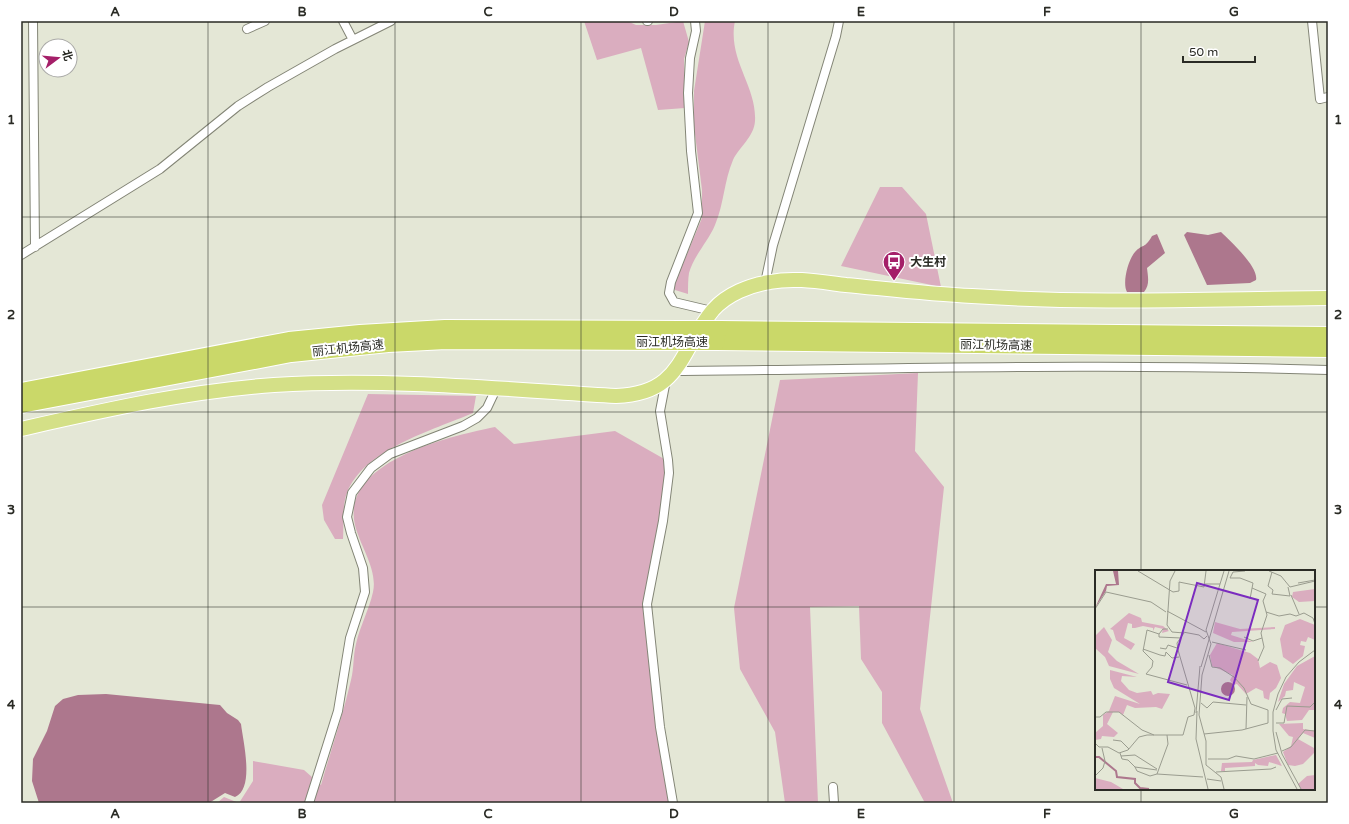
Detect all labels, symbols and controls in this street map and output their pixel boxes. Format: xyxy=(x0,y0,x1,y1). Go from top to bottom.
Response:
text: A xyxy=(110,4,120,20)
text: B xyxy=(297,4,307,20)
text: C xyxy=(483,4,493,20)
text: D xyxy=(669,4,679,20)
text: E xyxy=(857,4,865,20)
text: F xyxy=(1043,4,1051,20)
text: G xyxy=(1229,4,1239,20)
north arrow xyxy=(38,38,78,78)
scale bar xyxy=(1183,38,1255,64)
text: 50 m xyxy=(1189,45,1218,59)
text: 北 xyxy=(59,48,75,62)
text: 1 xyxy=(7,112,15,128)
text: 1 xyxy=(1334,112,1342,128)
bus stop icon: 大生村 xyxy=(881,249,907,282)
place label: 大生村 xyxy=(910,255,946,269)
text: 2 xyxy=(7,307,15,323)
text: 2 xyxy=(1334,307,1342,323)
street label: 丽江机场高速 xyxy=(636,335,708,349)
street label: 丽江机场高速 xyxy=(311,337,385,359)
street label: 丽江机场高速 xyxy=(960,337,1032,353)
text: 3 xyxy=(7,502,15,518)
text: 3 xyxy=(1334,502,1342,518)
inset map xyxy=(1095,570,1315,790)
text: 4 xyxy=(7,697,16,713)
text: 4 xyxy=(1334,697,1343,713)
text: A xyxy=(110,806,120,822)
text: B xyxy=(297,806,307,822)
text: C xyxy=(483,806,493,822)
text: D xyxy=(669,806,679,822)
text: E xyxy=(857,806,865,822)
text: F xyxy=(1043,806,1051,822)
text: G xyxy=(1229,806,1239,822)

